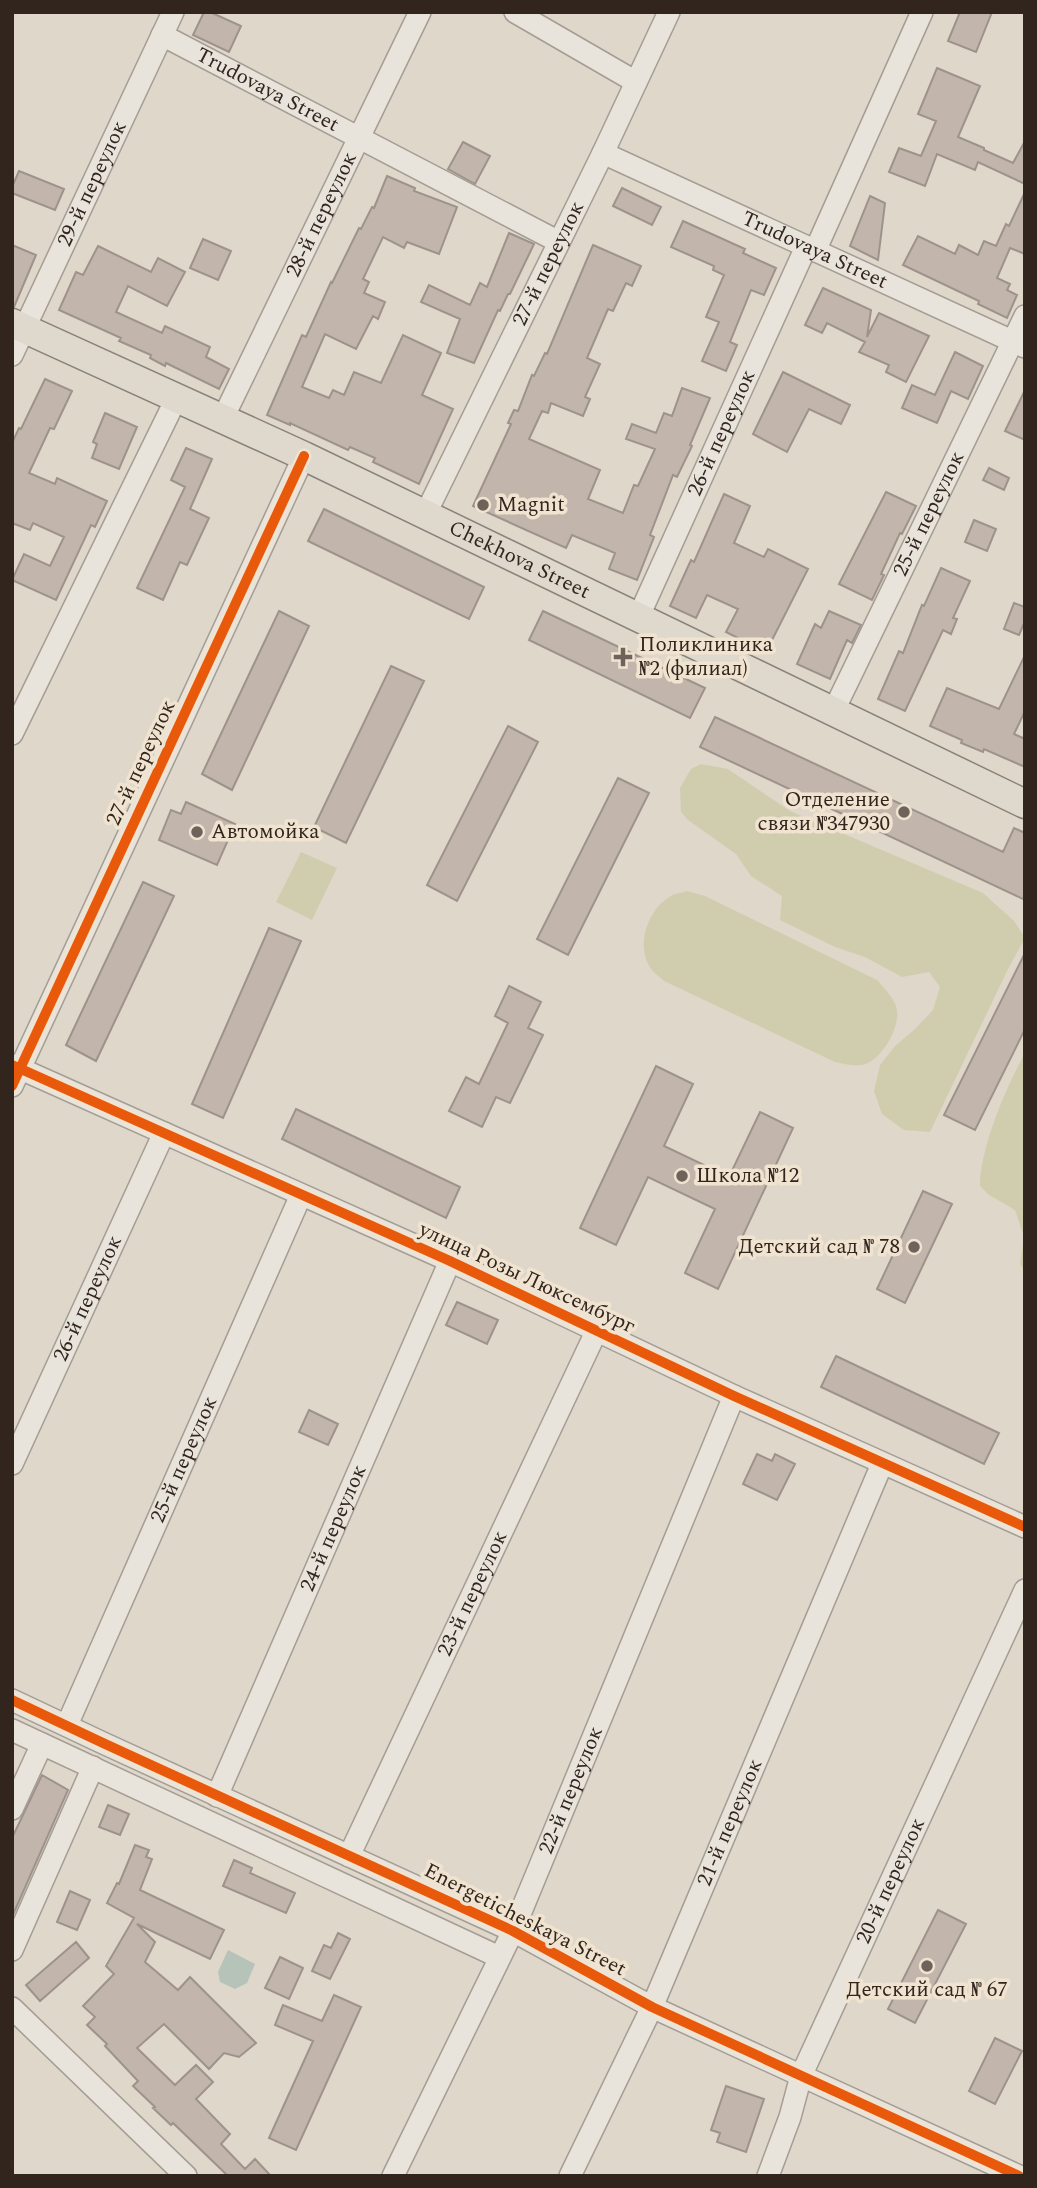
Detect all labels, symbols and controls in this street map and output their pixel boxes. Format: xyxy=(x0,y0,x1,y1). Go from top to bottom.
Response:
street label: Trudovaya Street xyxy=(190,39,345,141)
street label: 29-й переулок xyxy=(49,115,136,252)
street label: 28-й переулок xyxy=(278,146,366,283)
street label: 27-й переулок xyxy=(504,195,593,332)
street label: Trudovaya Street xyxy=(736,203,893,298)
street label: 26-й переулок xyxy=(679,364,764,502)
street label: 25-й переулок xyxy=(885,446,973,582)
place label: Magnit xyxy=(497,489,565,521)
marker: Magnit xyxy=(475,497,491,513)
street label: Chekhova Street xyxy=(443,512,595,608)
place label: Поликлиника №2 (филиал) xyxy=(639,629,774,685)
marker: Поликлиника №2 (филиал) xyxy=(613,647,633,667)
street label: 27-й переулок xyxy=(98,694,184,831)
place label: Отделение связи №347930 xyxy=(758,784,890,840)
marker: Отделение связи №347930 xyxy=(896,804,912,820)
place label: Автомойка xyxy=(211,816,320,848)
marker: Автомойка xyxy=(189,824,205,840)
place label: Школа №12 xyxy=(696,1160,799,1192)
marker: Школа №12 xyxy=(674,1168,690,1184)
street label: улица Розы Люксембург xyxy=(413,1213,641,1342)
street label: 26-й переулок xyxy=(45,1230,131,1367)
place label: Детский сад № 78 xyxy=(738,1231,900,1263)
marker: Детский сад № 78 xyxy=(906,1239,922,1255)
street label: 25-й переулок xyxy=(142,1391,226,1528)
street label: 24-й переулок xyxy=(292,1459,375,1597)
street label: 23-й переулок xyxy=(429,1525,516,1662)
street label: 22-й переулок xyxy=(530,1721,612,1859)
street label: 21-й переулок xyxy=(689,1754,771,1891)
street label: 20-й переулок xyxy=(848,1812,934,1949)
street label: Energeticheskaya Street xyxy=(418,1855,632,1985)
marker: Детский сад № 67 xyxy=(919,1958,935,1974)
place label: Детский сад № 67 xyxy=(846,1974,1008,2006)

